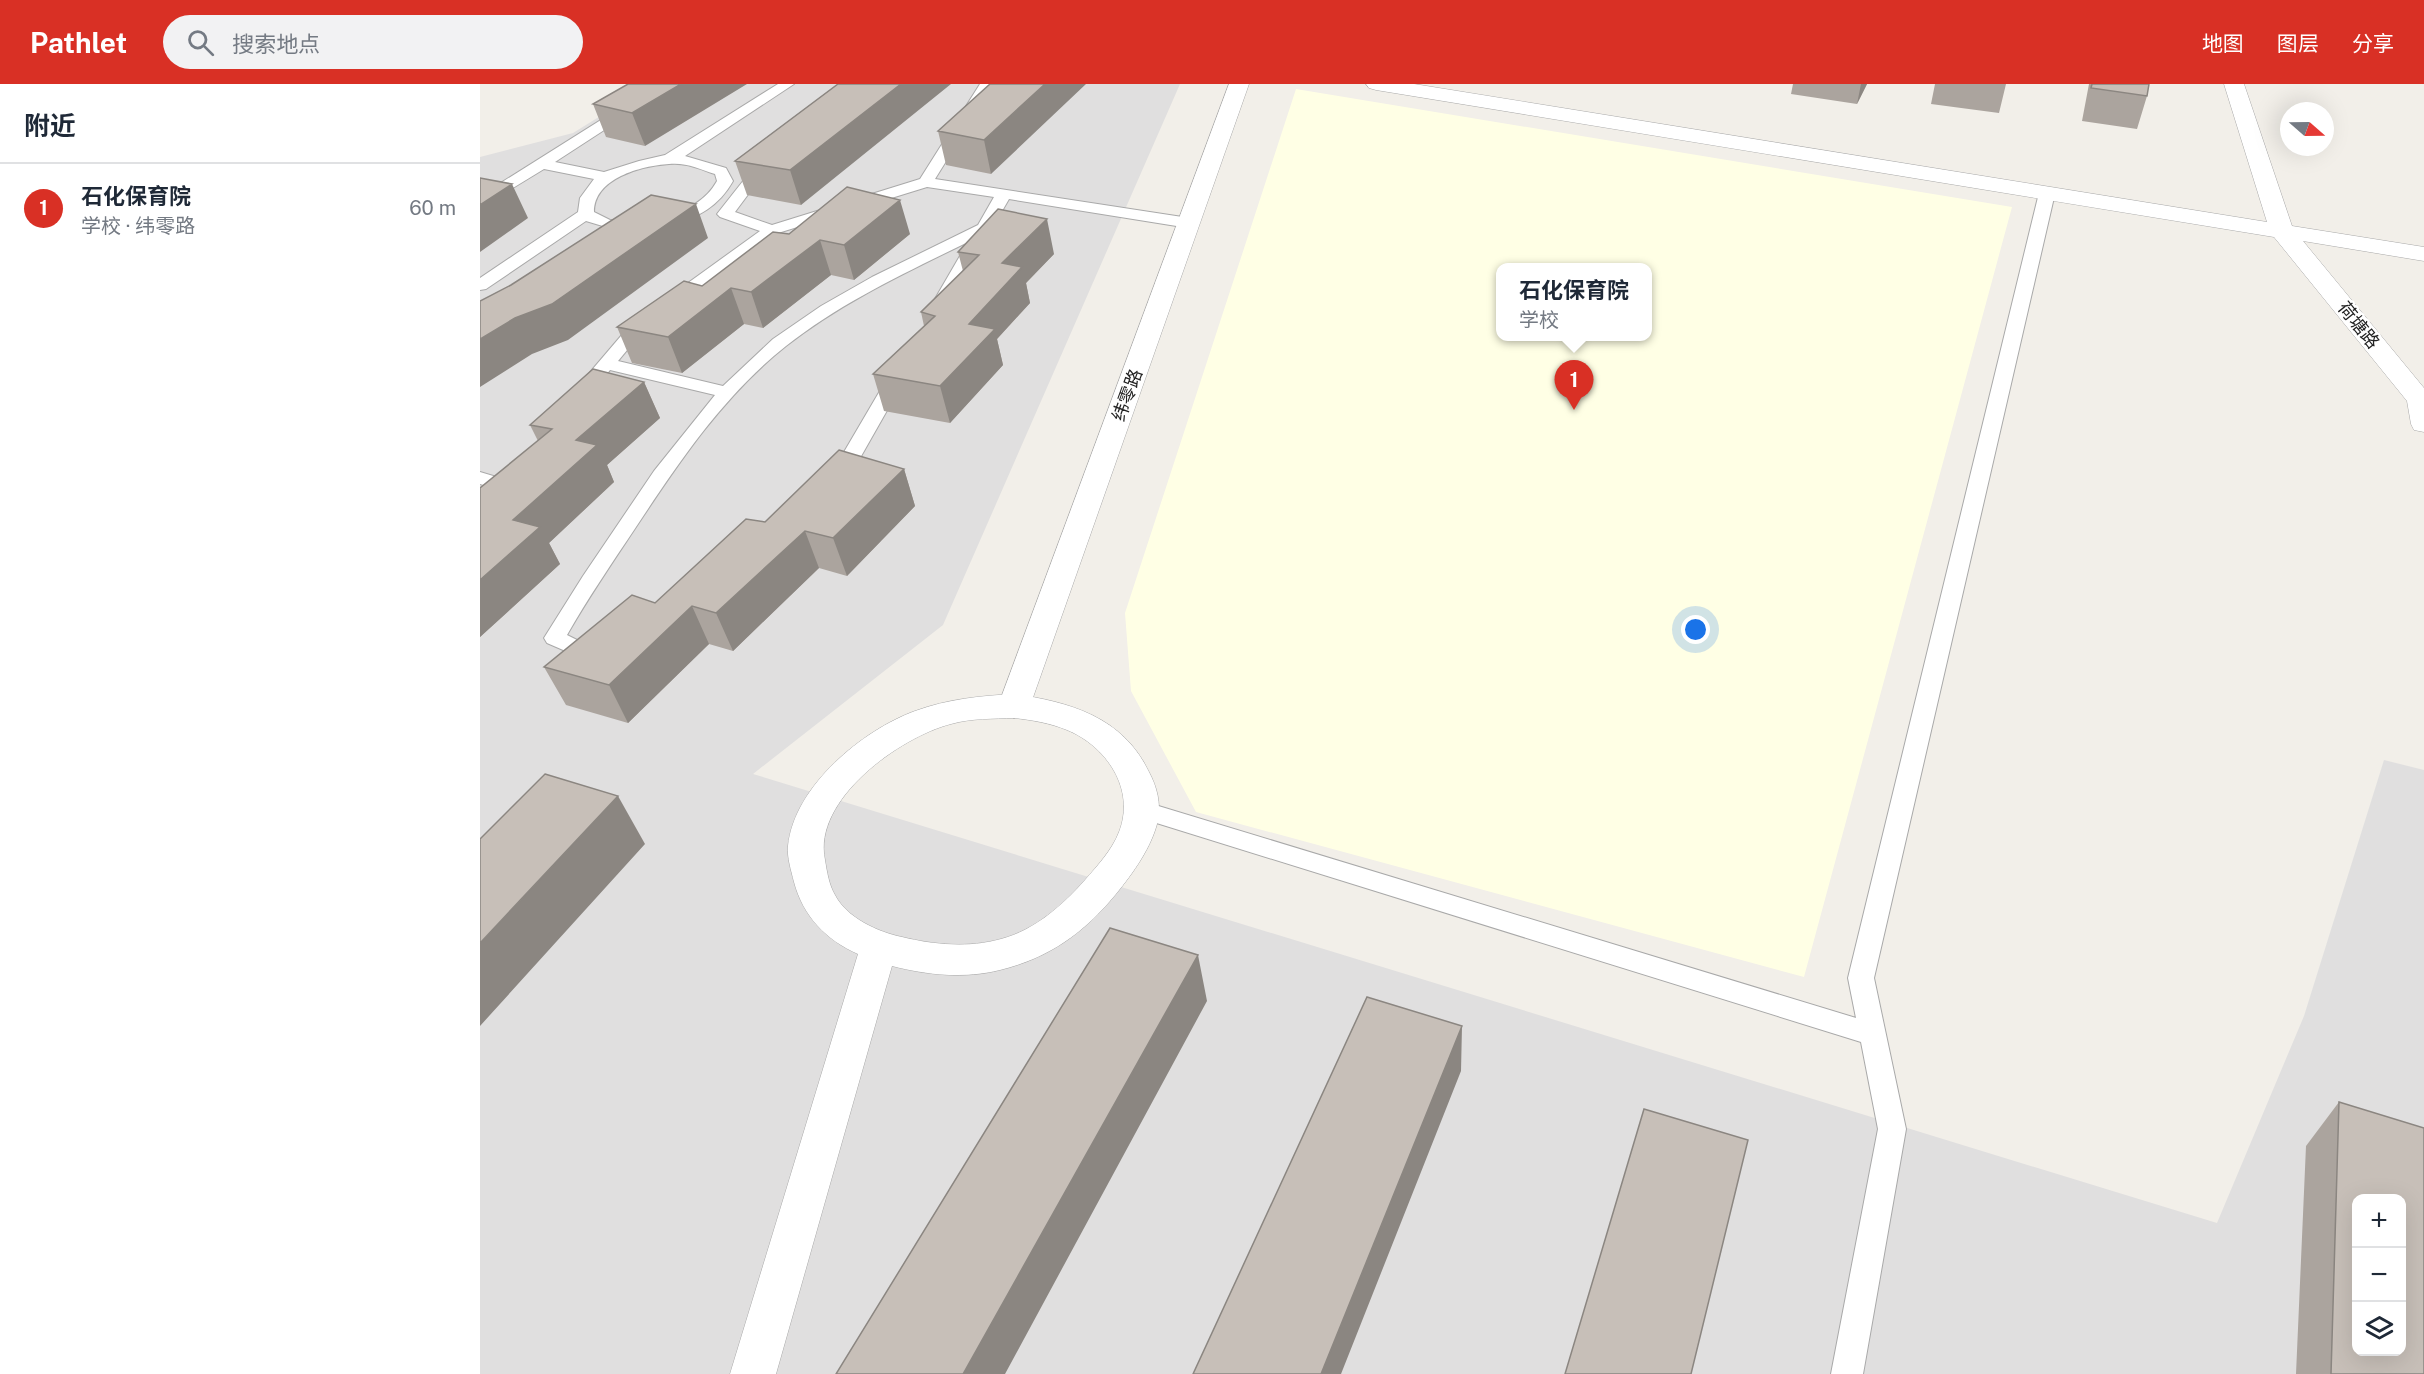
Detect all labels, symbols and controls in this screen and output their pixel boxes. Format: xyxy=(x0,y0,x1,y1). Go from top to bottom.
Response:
search box xyxy=(163,15,583,69)
text: Pathlet xyxy=(30,26,127,59)
icon: search xyxy=(184,26,217,59)
text: 搜索地点 xyxy=(232,31,320,57)
text: 地图 xyxy=(2202,31,2244,56)
text: 图层 xyxy=(2277,31,2319,56)
text: 分享 xyxy=(2352,31,2394,56)
north arrow xyxy=(2280,102,2334,156)
text: 附近 xyxy=(24,110,76,141)
text: 石化保育院 xyxy=(81,183,191,209)
text: 1 xyxy=(39,196,48,220)
text: 60 m xyxy=(409,196,456,220)
text: 学校 · 纬零路 xyxy=(81,214,195,238)
popup xyxy=(1496,263,1652,341)
text: 石化保育院 xyxy=(1519,277,1629,303)
street label: 荷塘路 xyxy=(2334,297,2384,353)
text: 学校 xyxy=(1519,308,1559,332)
pin: 1 xyxy=(1554,360,1594,410)
street label: 纬零路 xyxy=(1108,366,1146,424)
your location xyxy=(1681,615,1710,644)
map controls xyxy=(2352,1194,2406,1356)
button: + xyxy=(2352,1194,2406,1248)
button: − xyxy=(2352,1248,2406,1302)
button: layers xyxy=(2352,1302,2406,1356)

